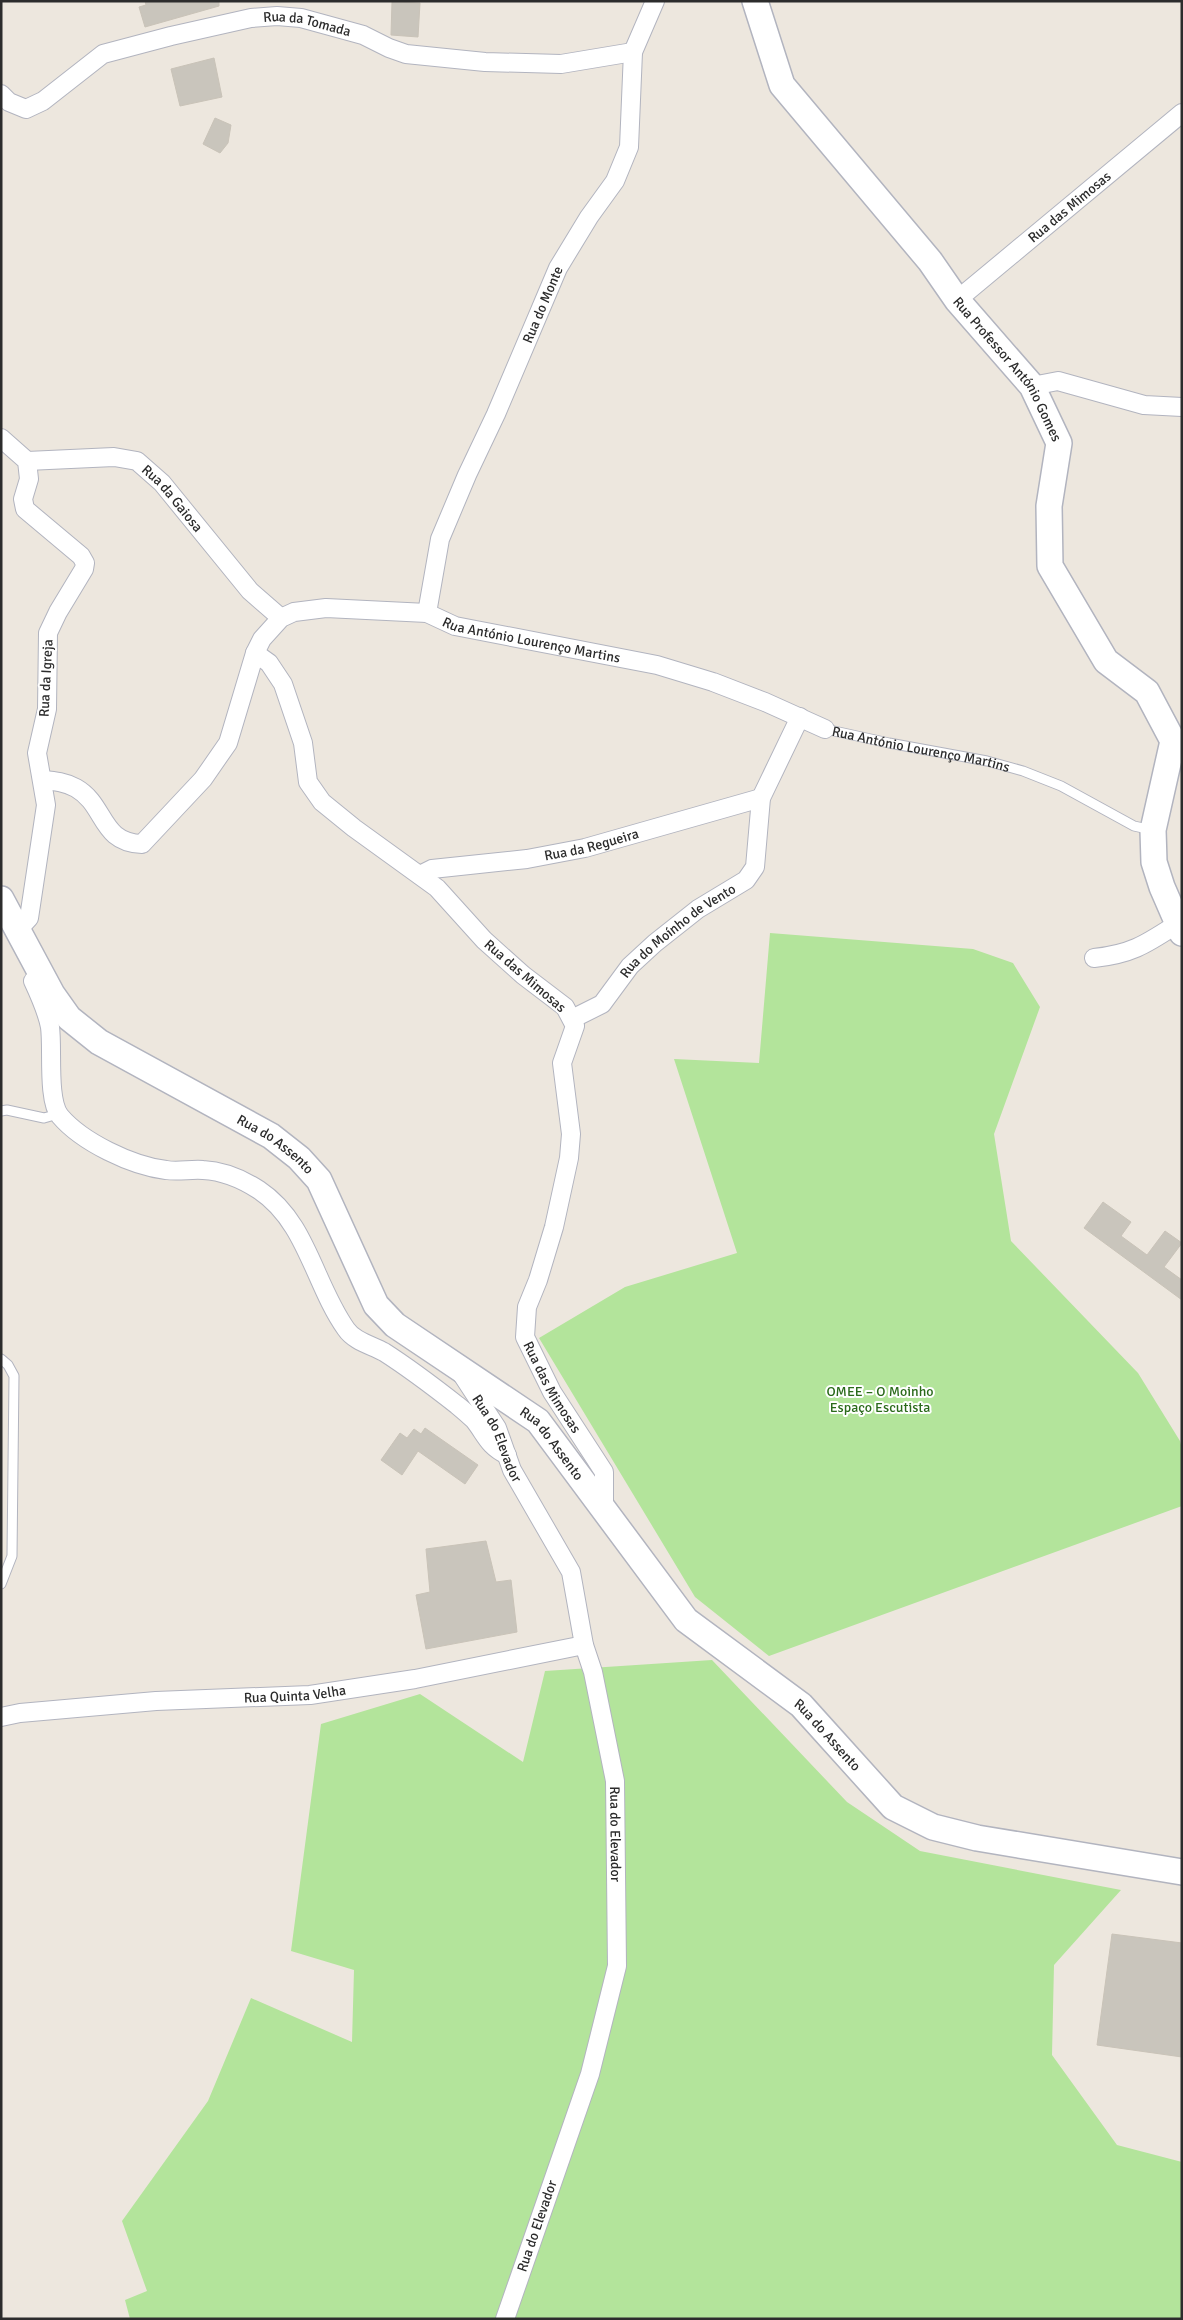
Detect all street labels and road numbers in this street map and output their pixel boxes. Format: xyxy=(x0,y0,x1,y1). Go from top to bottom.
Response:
street label: Rua da Tomada xyxy=(263,7,353,40)
street label: Rua das Mimosas xyxy=(1024,167,1114,246)
street label: Rua do Monte xyxy=(519,264,566,346)
street label: Rua Professor António Gomes xyxy=(950,293,1065,444)
street label: Rua da Gaiosa xyxy=(139,461,207,535)
street label: Rua António Lourenço Martins xyxy=(440,613,622,666)
street label: Rua da Igreja xyxy=(35,639,57,717)
street label: Rua António Lourenço Martins xyxy=(831,722,1012,775)
street label: Rua da Regueira xyxy=(543,825,641,864)
street label: Rua do Moínho de Vento xyxy=(616,880,738,981)
street label: Rua das Mimosas xyxy=(481,936,569,1016)
street label: Rua do Assento xyxy=(234,1111,318,1177)
street label: Rua das Mimosas xyxy=(520,1338,585,1436)
street label: Rua do Elevador xyxy=(469,1391,526,1486)
street label: Rua do Assento xyxy=(517,1403,587,1483)
street label: Rua Quinta Velha xyxy=(243,1681,347,1706)
street label: Rua do Assento xyxy=(791,1695,865,1774)
street label: Rua do Elevador xyxy=(607,1786,625,1883)
street label: Rua do Elevador xyxy=(513,2177,561,2274)

